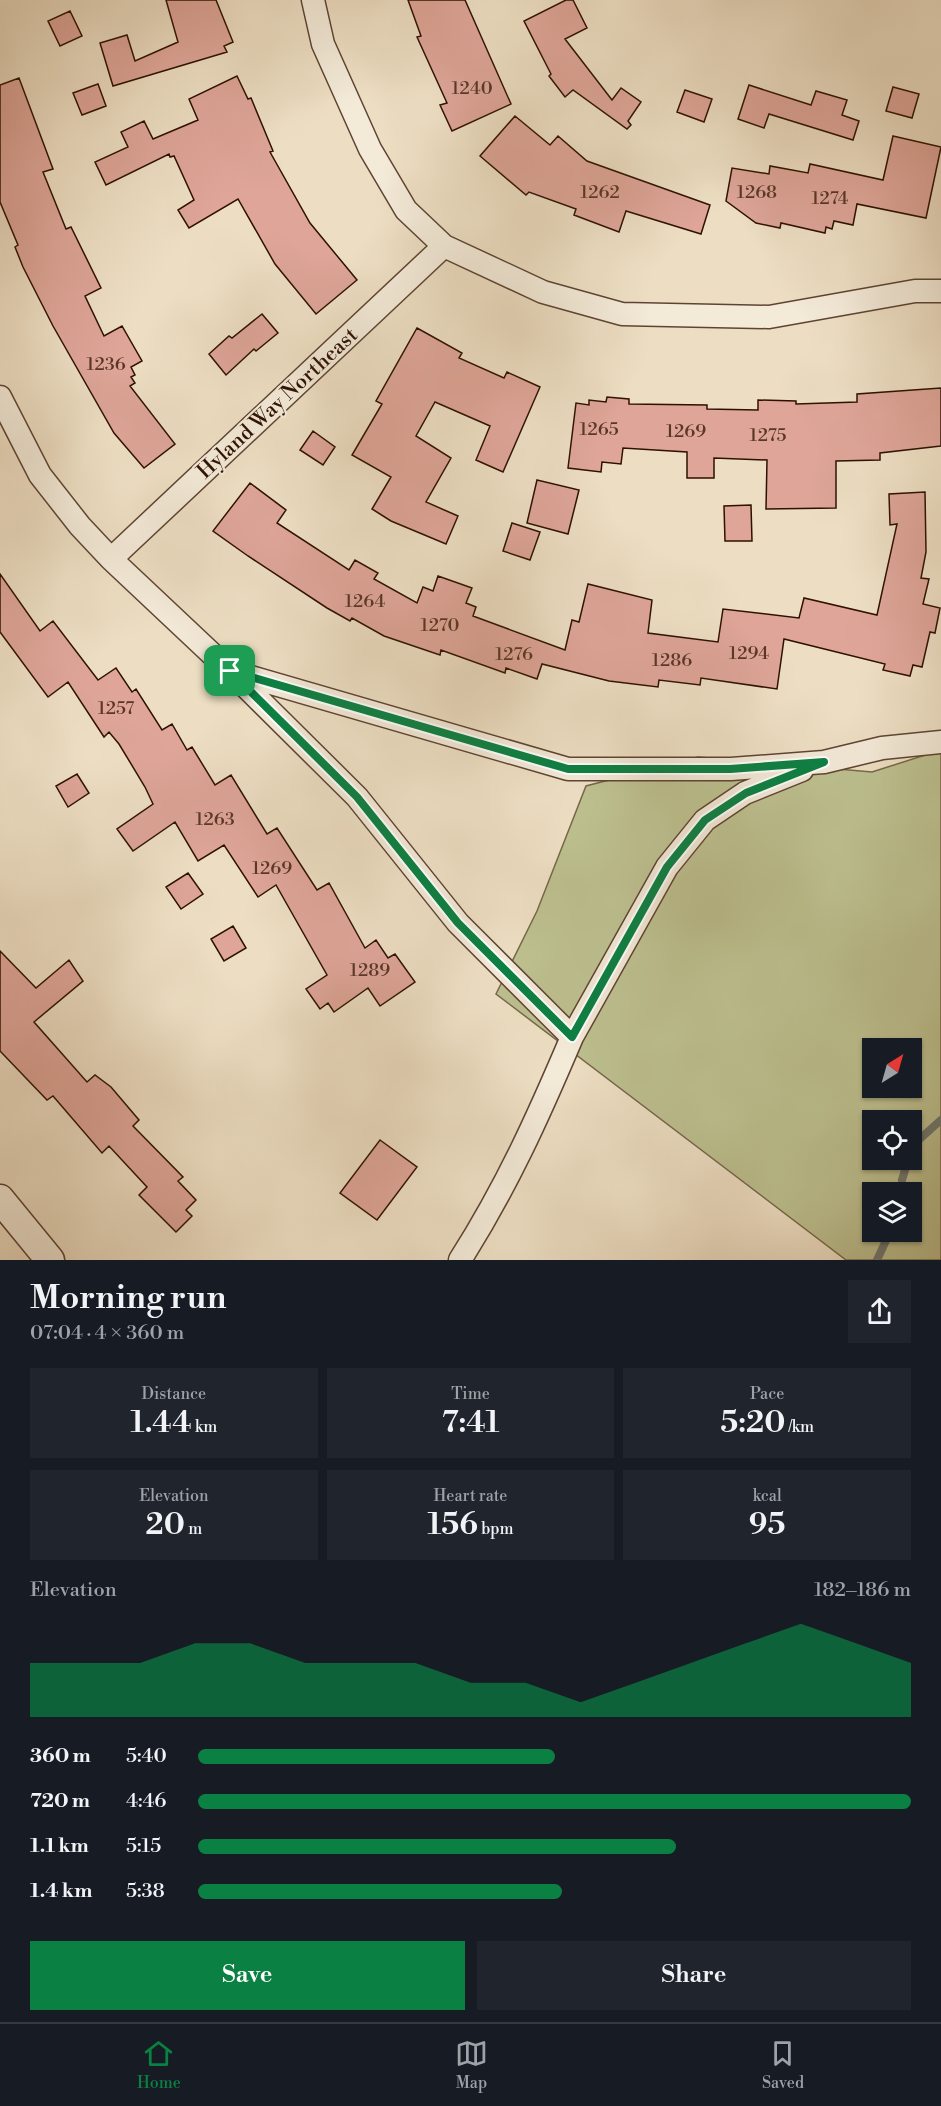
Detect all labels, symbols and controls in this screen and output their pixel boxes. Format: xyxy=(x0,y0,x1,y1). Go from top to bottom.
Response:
house number: 1240 xyxy=(451,77,493,100)
house number: 1262 xyxy=(580,181,620,204)
house number: 1268 xyxy=(737,181,777,204)
house number: 1274 xyxy=(811,187,849,210)
street label: Hyland Way Northeast xyxy=(192,322,364,485)
house number: 1236 xyxy=(86,353,126,376)
house number: 1265 xyxy=(579,418,619,441)
house number: 1269 xyxy=(666,420,706,443)
house number: 1275 xyxy=(750,424,787,447)
house number: 1264 xyxy=(345,590,385,613)
house number: 1270 xyxy=(421,614,460,637)
house number: 1294 xyxy=(729,642,769,665)
house number: 1276 xyxy=(495,643,533,666)
pin xyxy=(204,645,255,696)
house number: 1286 xyxy=(652,649,692,672)
icon: arrive xyxy=(213,654,246,687)
house number: 1257 xyxy=(98,697,134,720)
house number: 1263 xyxy=(195,808,235,831)
house number: 1269 xyxy=(252,857,292,880)
house number: 1289 xyxy=(350,959,390,982)
north arrow xyxy=(862,1038,922,1098)
map controls xyxy=(862,1038,922,1242)
button: locate xyxy=(862,1110,922,1170)
button: layers xyxy=(862,1182,922,1242)
text: Morning run xyxy=(30,1278,227,1319)
button: share xyxy=(848,1280,911,1343)
text: 07:04 · 4 × 360 m xyxy=(30,1321,184,1346)
text: Distance xyxy=(142,1384,206,1404)
text: Time xyxy=(451,1384,490,1404)
text: Pace xyxy=(750,1384,784,1404)
text: 1.44 xyxy=(130,1404,192,1442)
text: 7:41 xyxy=(442,1404,499,1442)
text: 5:20 xyxy=(720,1404,785,1442)
text: km xyxy=(192,1417,217,1437)
text: /km xyxy=(785,1417,814,1437)
text: Elevation xyxy=(139,1486,208,1506)
text: Heart rate xyxy=(434,1486,507,1506)
text: kcal xyxy=(753,1486,782,1506)
text: 20 xyxy=(145,1506,185,1544)
text: 156 xyxy=(427,1506,478,1544)
text: 95 xyxy=(749,1506,785,1544)
text: m xyxy=(185,1519,202,1539)
text: bpm xyxy=(478,1519,514,1539)
text: Elevation xyxy=(30,1578,117,1603)
text: 182–186 m xyxy=(814,1578,911,1603)
text: 360 m xyxy=(30,1744,91,1769)
text: 5:40 xyxy=(126,1744,167,1769)
text: 720 m xyxy=(30,1789,90,1814)
text: 4:46 xyxy=(126,1789,166,1814)
text: 1.1 km xyxy=(30,1834,89,1859)
text: 5:15 xyxy=(126,1834,161,1859)
text: 1.4 km xyxy=(30,1879,92,1904)
text: 5:38 xyxy=(126,1879,165,1904)
button: Save xyxy=(30,1941,465,2010)
button: Share xyxy=(477,1941,911,2010)
tab: Home xyxy=(137,2037,181,2093)
tab: Map xyxy=(455,2037,488,2093)
tab: Saved xyxy=(762,2037,804,2093)

